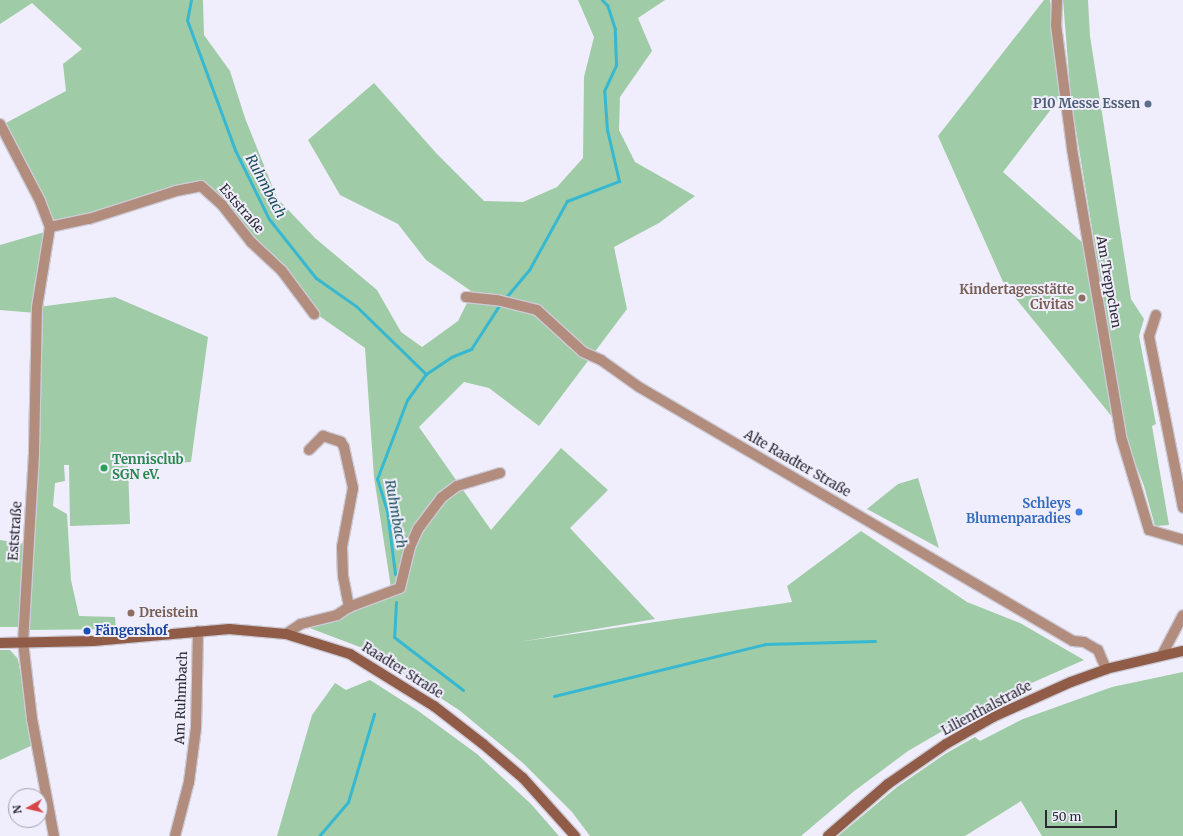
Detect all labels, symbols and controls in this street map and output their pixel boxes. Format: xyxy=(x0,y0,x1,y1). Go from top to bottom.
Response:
place label: P10 Messe Essen xyxy=(1033,96,1140,112)
marker: P10 Messe Essen xyxy=(1143,99,1153,109)
water label: Ruhmbach xyxy=(242,151,290,221)
street label: Eststraße xyxy=(216,181,266,237)
street label: Am Treppchen xyxy=(1092,235,1124,329)
place label: Kindertagesstätte Civitas xyxy=(959,283,1074,314)
marker: Kindertagesstätte Civitas xyxy=(1077,293,1087,303)
street label: Alte Raadter Straße xyxy=(741,427,853,501)
place label: Tennisclub SGN eV. xyxy=(112,453,184,484)
marker: Tennisclub SGN eV. xyxy=(99,463,109,473)
water label: Ruhmbach xyxy=(382,478,410,550)
place label: Schleys Blumenparadies xyxy=(966,497,1071,528)
street label: Eststraße xyxy=(6,501,26,561)
marker: Schleys Blumenparadies xyxy=(1074,507,1084,517)
place label: Dreistein xyxy=(139,605,198,621)
marker: Dreistein xyxy=(126,608,136,618)
place label: Fängershof xyxy=(95,623,168,639)
marker: Fängershof xyxy=(82,626,92,636)
street label: Raadter Straße xyxy=(359,640,445,702)
street label: Am Ruhmbach xyxy=(173,651,191,745)
street label: Lilienthalstraße xyxy=(939,679,1035,739)
north arrow xyxy=(8,788,48,828)
scale bar xyxy=(1047,802,1119,828)
text: N xyxy=(10,804,25,815)
text: 50 m xyxy=(1052,809,1081,824)

